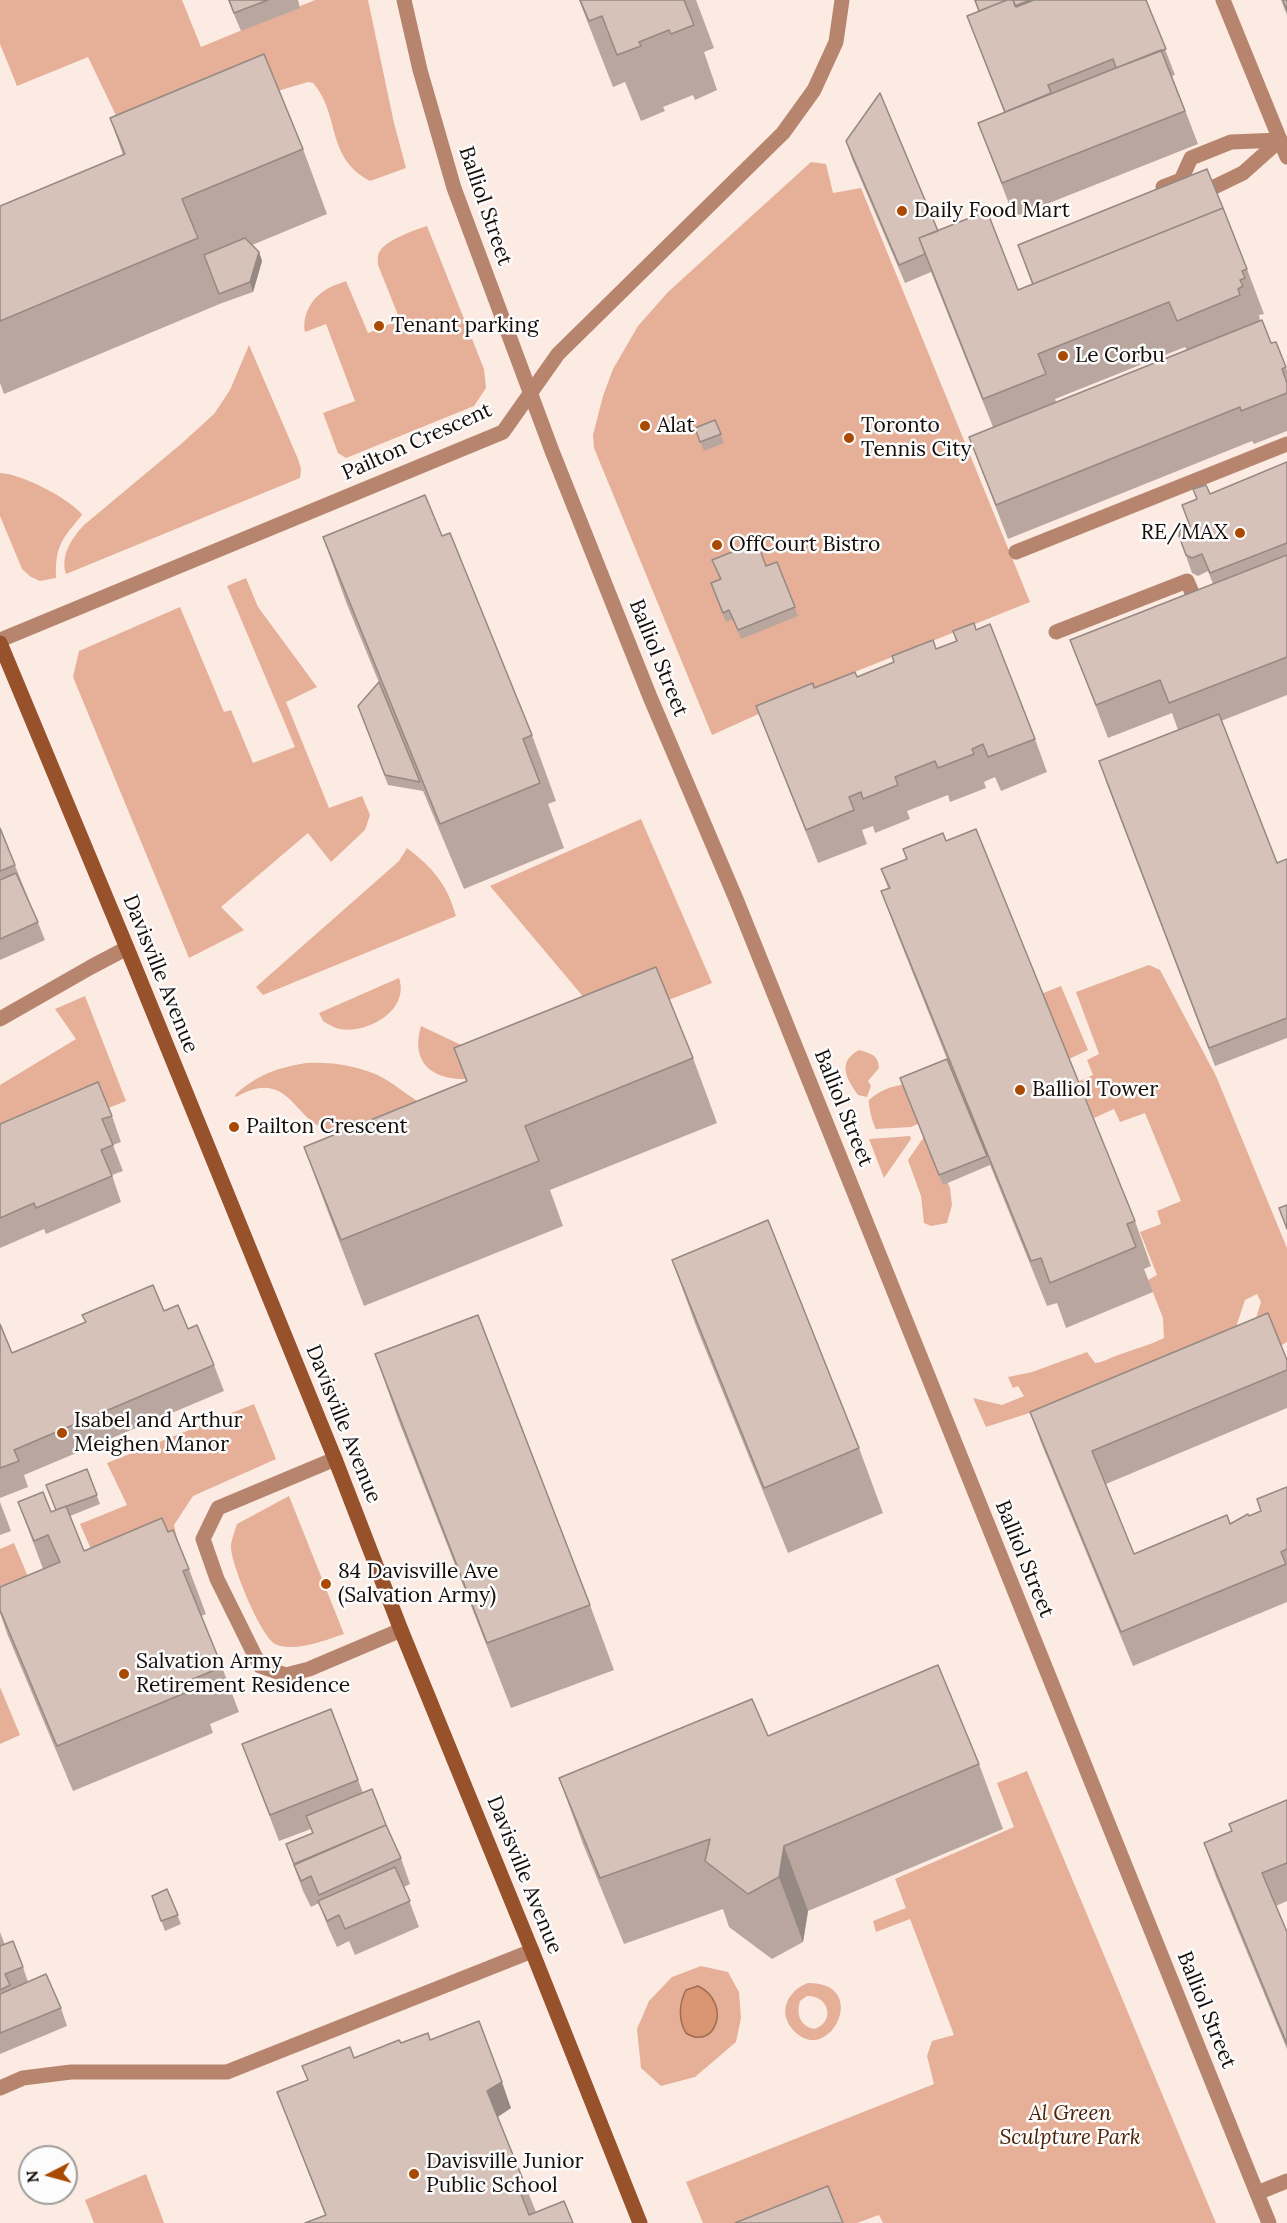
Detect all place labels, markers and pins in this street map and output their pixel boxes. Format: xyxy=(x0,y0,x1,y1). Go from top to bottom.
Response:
place label: Daily Food Mart xyxy=(914,198,1070,224)
marker: Daily Food Mart xyxy=(895,204,909,218)
place label: Tenant parking xyxy=(391,313,539,339)
marker: Tenant parking xyxy=(372,319,386,333)
place label: Le Corbu xyxy=(1075,343,1165,369)
marker: Le Corbu xyxy=(1056,349,1070,363)
place label: Alat xyxy=(657,413,695,439)
place label: Toronto Tennis City xyxy=(861,413,972,463)
marker: Alat xyxy=(638,419,652,433)
marker: Toronto Tennis City xyxy=(842,431,856,445)
place label: RE/MAX xyxy=(1141,520,1228,546)
marker: RE/MAX xyxy=(1233,526,1247,540)
place label: OffCourt Bistro xyxy=(729,532,880,558)
marker: OffCourt Bistro xyxy=(710,538,724,552)
place label: Balliol Tower xyxy=(1032,1077,1158,1103)
marker: Balliol Tower xyxy=(1013,1083,1027,1097)
place label: Pailton Crescent xyxy=(246,1114,408,1140)
marker: Pailton Crescent xyxy=(227,1120,241,1134)
place label: Isabel and Arthur Meighen Manor xyxy=(74,1408,243,1458)
marker: Isabel and Arthur Meighen Manor xyxy=(55,1426,69,1440)
place label: 84 Davisville Ave (Salvation Army) xyxy=(338,1559,499,1609)
marker: 84 Davisville Ave (Salvation Army) xyxy=(319,1577,333,1591)
place label: Salvation Army Retirement Residence xyxy=(136,1649,350,1699)
marker: Salvation Army Retirement Residence xyxy=(117,1667,131,1681)
place label: Davisville Junior Public School xyxy=(426,2149,584,2199)
marker: Davisville Junior Public School xyxy=(407,2167,421,2181)

